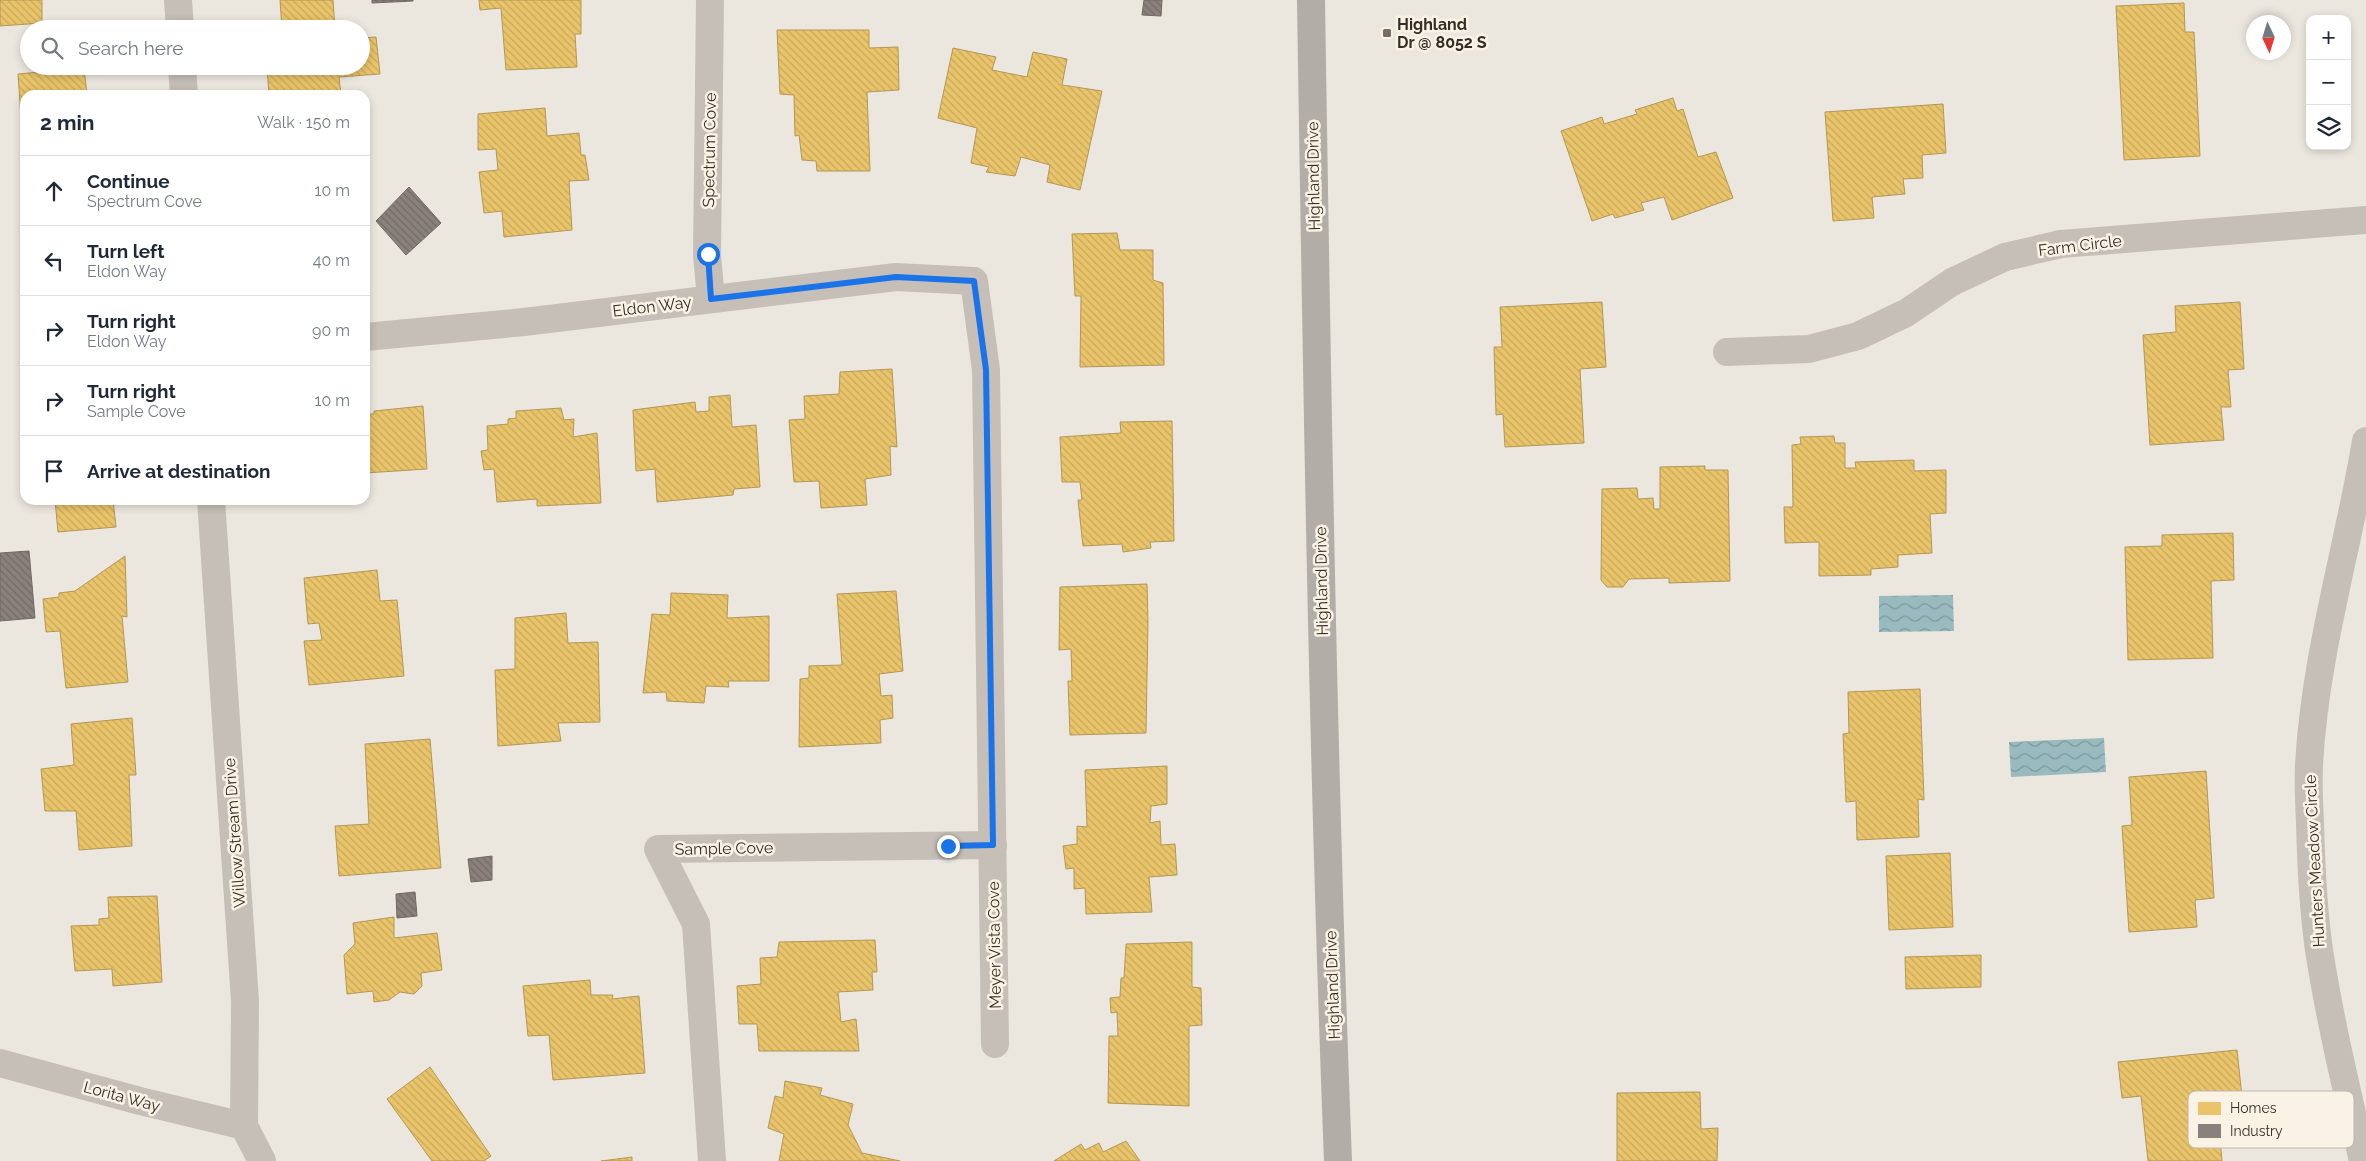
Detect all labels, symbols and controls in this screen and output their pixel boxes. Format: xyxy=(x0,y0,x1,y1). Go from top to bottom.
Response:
place label: Highland Dr @ 8052 S xyxy=(1397,15,1487,52)
north arrow xyxy=(2246,15,2291,60)
map controls xyxy=(2306,15,2351,150)
button: + xyxy=(2306,15,2351,60)
search box xyxy=(20,20,370,75)
marker: Highland Dr @ 8052 S xyxy=(1381,27,1393,39)
icon: search xyxy=(38,34,66,62)
text: Search here xyxy=(78,37,184,59)
button: − xyxy=(2306,60,2351,105)
street label: Spectrum Cove xyxy=(699,92,720,208)
button: layers xyxy=(2306,105,2351,150)
text: 2 min xyxy=(40,110,94,135)
text: Walk · 150 m xyxy=(257,113,350,132)
street label: Highland Drive xyxy=(1303,121,1324,231)
text: Continue xyxy=(87,170,170,192)
icon: ahead xyxy=(40,177,68,205)
text: 10 m xyxy=(315,181,350,200)
text: Spectrum Cove xyxy=(87,192,202,211)
street label: Farm Circle xyxy=(2037,231,2123,260)
text: Turn left xyxy=(87,240,164,262)
route start xyxy=(697,243,720,266)
icon: left xyxy=(40,247,68,275)
text: 40 m xyxy=(313,251,350,270)
text: Eldon Way xyxy=(87,262,166,281)
street label: Eldon Way xyxy=(611,292,693,321)
text: Turn right xyxy=(87,310,176,332)
icon: right xyxy=(40,317,68,345)
text: 90 m xyxy=(312,321,350,340)
text: Eldon Way xyxy=(87,332,166,351)
text: Turn right xyxy=(87,380,176,402)
icon: right xyxy=(40,387,68,415)
text: 10 m xyxy=(315,391,350,410)
text: Sample Cove xyxy=(87,402,186,421)
icon: arrive xyxy=(40,457,68,485)
text: Arrive at destination xyxy=(87,460,271,482)
street label: Highland Drive xyxy=(1311,526,1332,636)
street label: Willow Stream Drive xyxy=(220,757,249,909)
street label: Hunters Meadow Circle xyxy=(2300,774,2329,948)
route end xyxy=(937,835,960,858)
street label: Sample Cove xyxy=(675,838,774,859)
street label: Meyer Vista Cove xyxy=(984,881,1005,1009)
street label: Highland Drive xyxy=(1321,930,1344,1040)
street label: Lorita Way xyxy=(82,1077,163,1116)
legend xyxy=(2188,1091,2354,1148)
text: Homes xyxy=(2230,1100,2277,1116)
text: Industry xyxy=(2230,1123,2283,1139)

